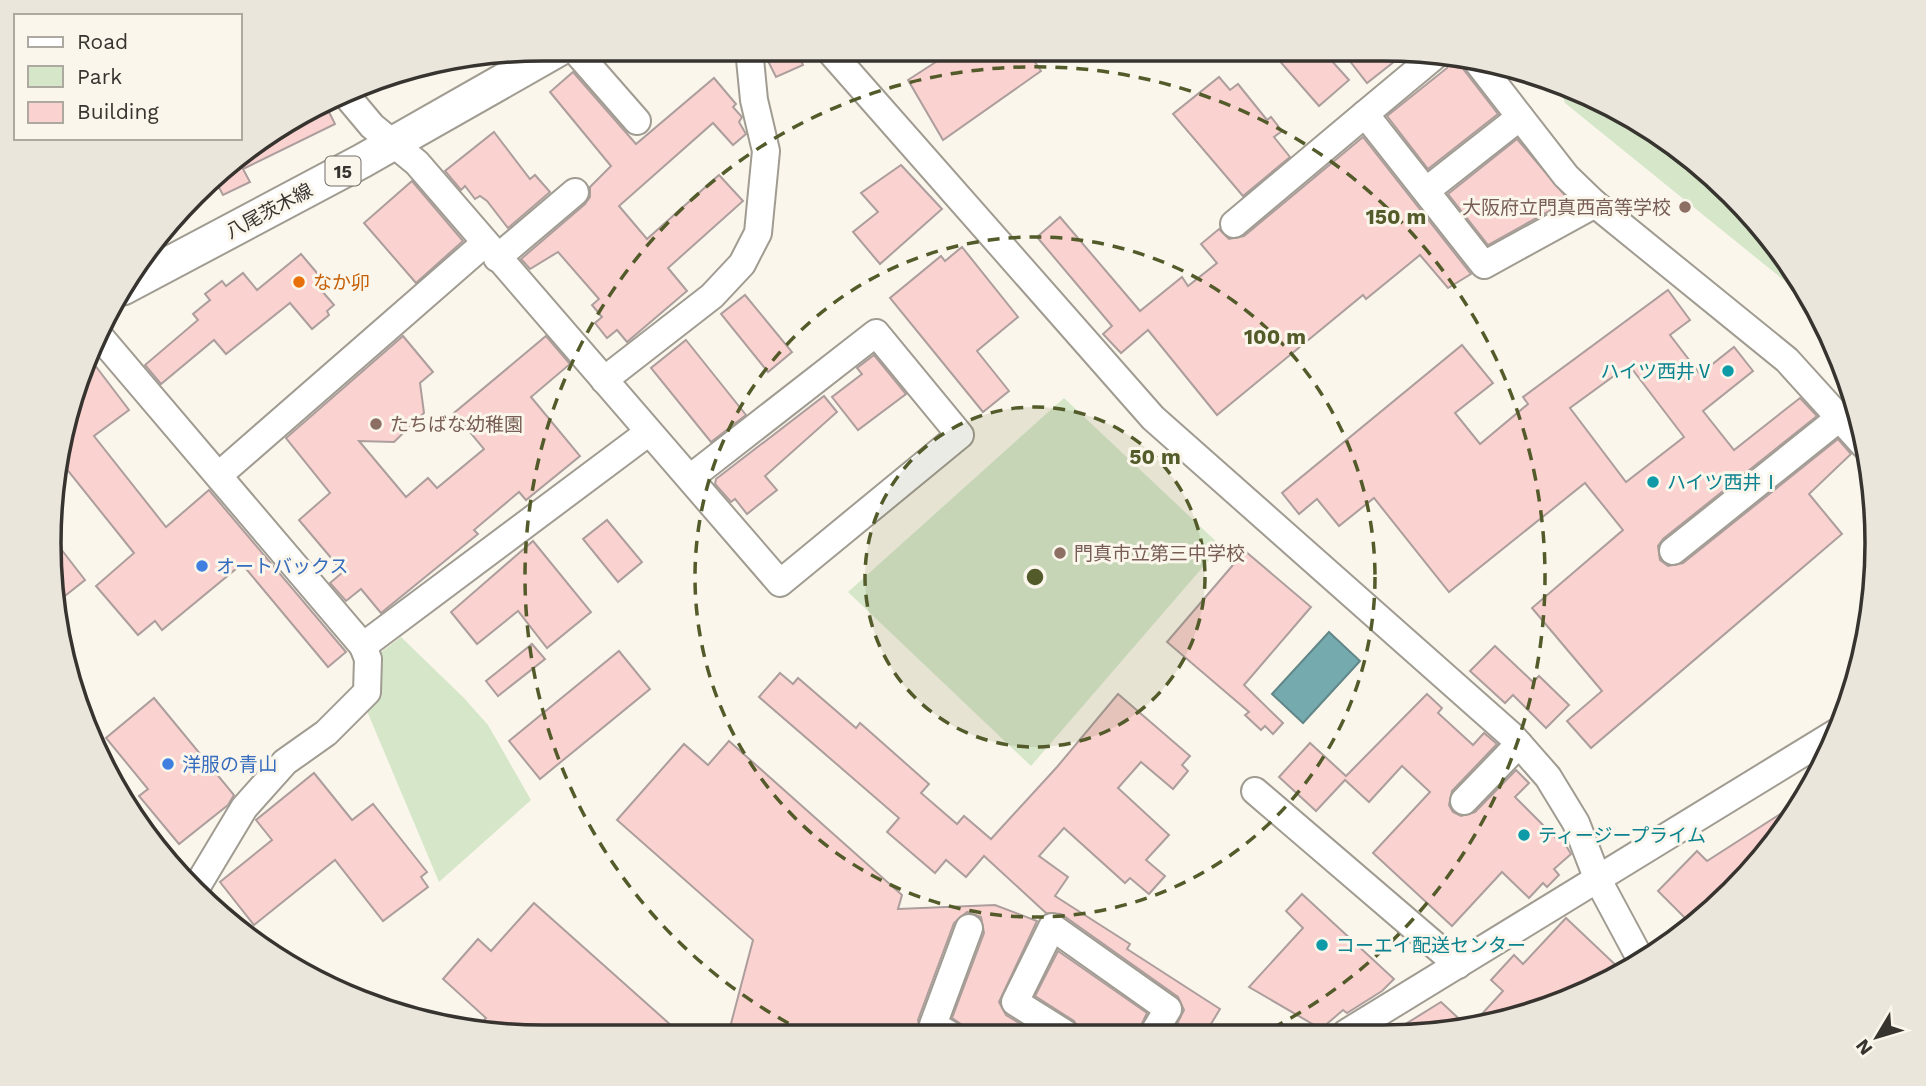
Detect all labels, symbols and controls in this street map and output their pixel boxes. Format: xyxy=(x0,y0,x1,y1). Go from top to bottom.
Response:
legend xyxy=(14,14,242,140)
text: Road xyxy=(77,29,128,54)
text: Park xyxy=(77,64,122,89)
text: Building xyxy=(77,99,159,124)
road number: 15 xyxy=(326,156,360,186)
street label: 八尾茨木線 xyxy=(222,179,316,243)
place label: 大阪府立門真西高等学校 xyxy=(1462,196,1671,219)
marker: 大阪府立門真西高等学校 xyxy=(1677,199,1693,215)
text: 150 m xyxy=(1366,204,1426,229)
place label: なか卯 xyxy=(313,271,370,294)
marker: なか卯 xyxy=(291,274,307,290)
text: 100 m xyxy=(1244,324,1306,349)
place label: ハイツ西井Ⅴ xyxy=(1600,360,1714,383)
marker: ハイツ西井Ⅴ xyxy=(1720,363,1736,379)
place label: たちばな幼稚園 xyxy=(390,413,523,436)
marker: たちばな幼稚園 xyxy=(368,416,384,432)
text: 50 m xyxy=(1129,444,1181,469)
place label: ハイツ西井Ⅰ xyxy=(1667,471,1781,494)
marker: ハイツ西井Ⅰ xyxy=(1645,474,1661,490)
place label: 門真市立第三中学校 xyxy=(1074,542,1245,565)
marker: 門真市立第三中学校 xyxy=(1052,545,1068,561)
place label: オートバックス xyxy=(216,555,348,578)
marker: オートバックス xyxy=(194,558,210,574)
centre of rings xyxy=(1023,565,1047,589)
place label: 洋服の青山 xyxy=(182,753,277,776)
marker: 洋服の青山 xyxy=(160,756,176,772)
place label: ティージープライム xyxy=(1538,824,1706,847)
marker: ティージープライム xyxy=(1516,827,1532,843)
place label: コーエイ配送センター xyxy=(1336,934,1526,957)
marker: コーエイ配送センター xyxy=(1314,937,1330,953)
north arrow xyxy=(1842,1002,1912,1072)
text: N xyxy=(1851,1035,1877,1060)

